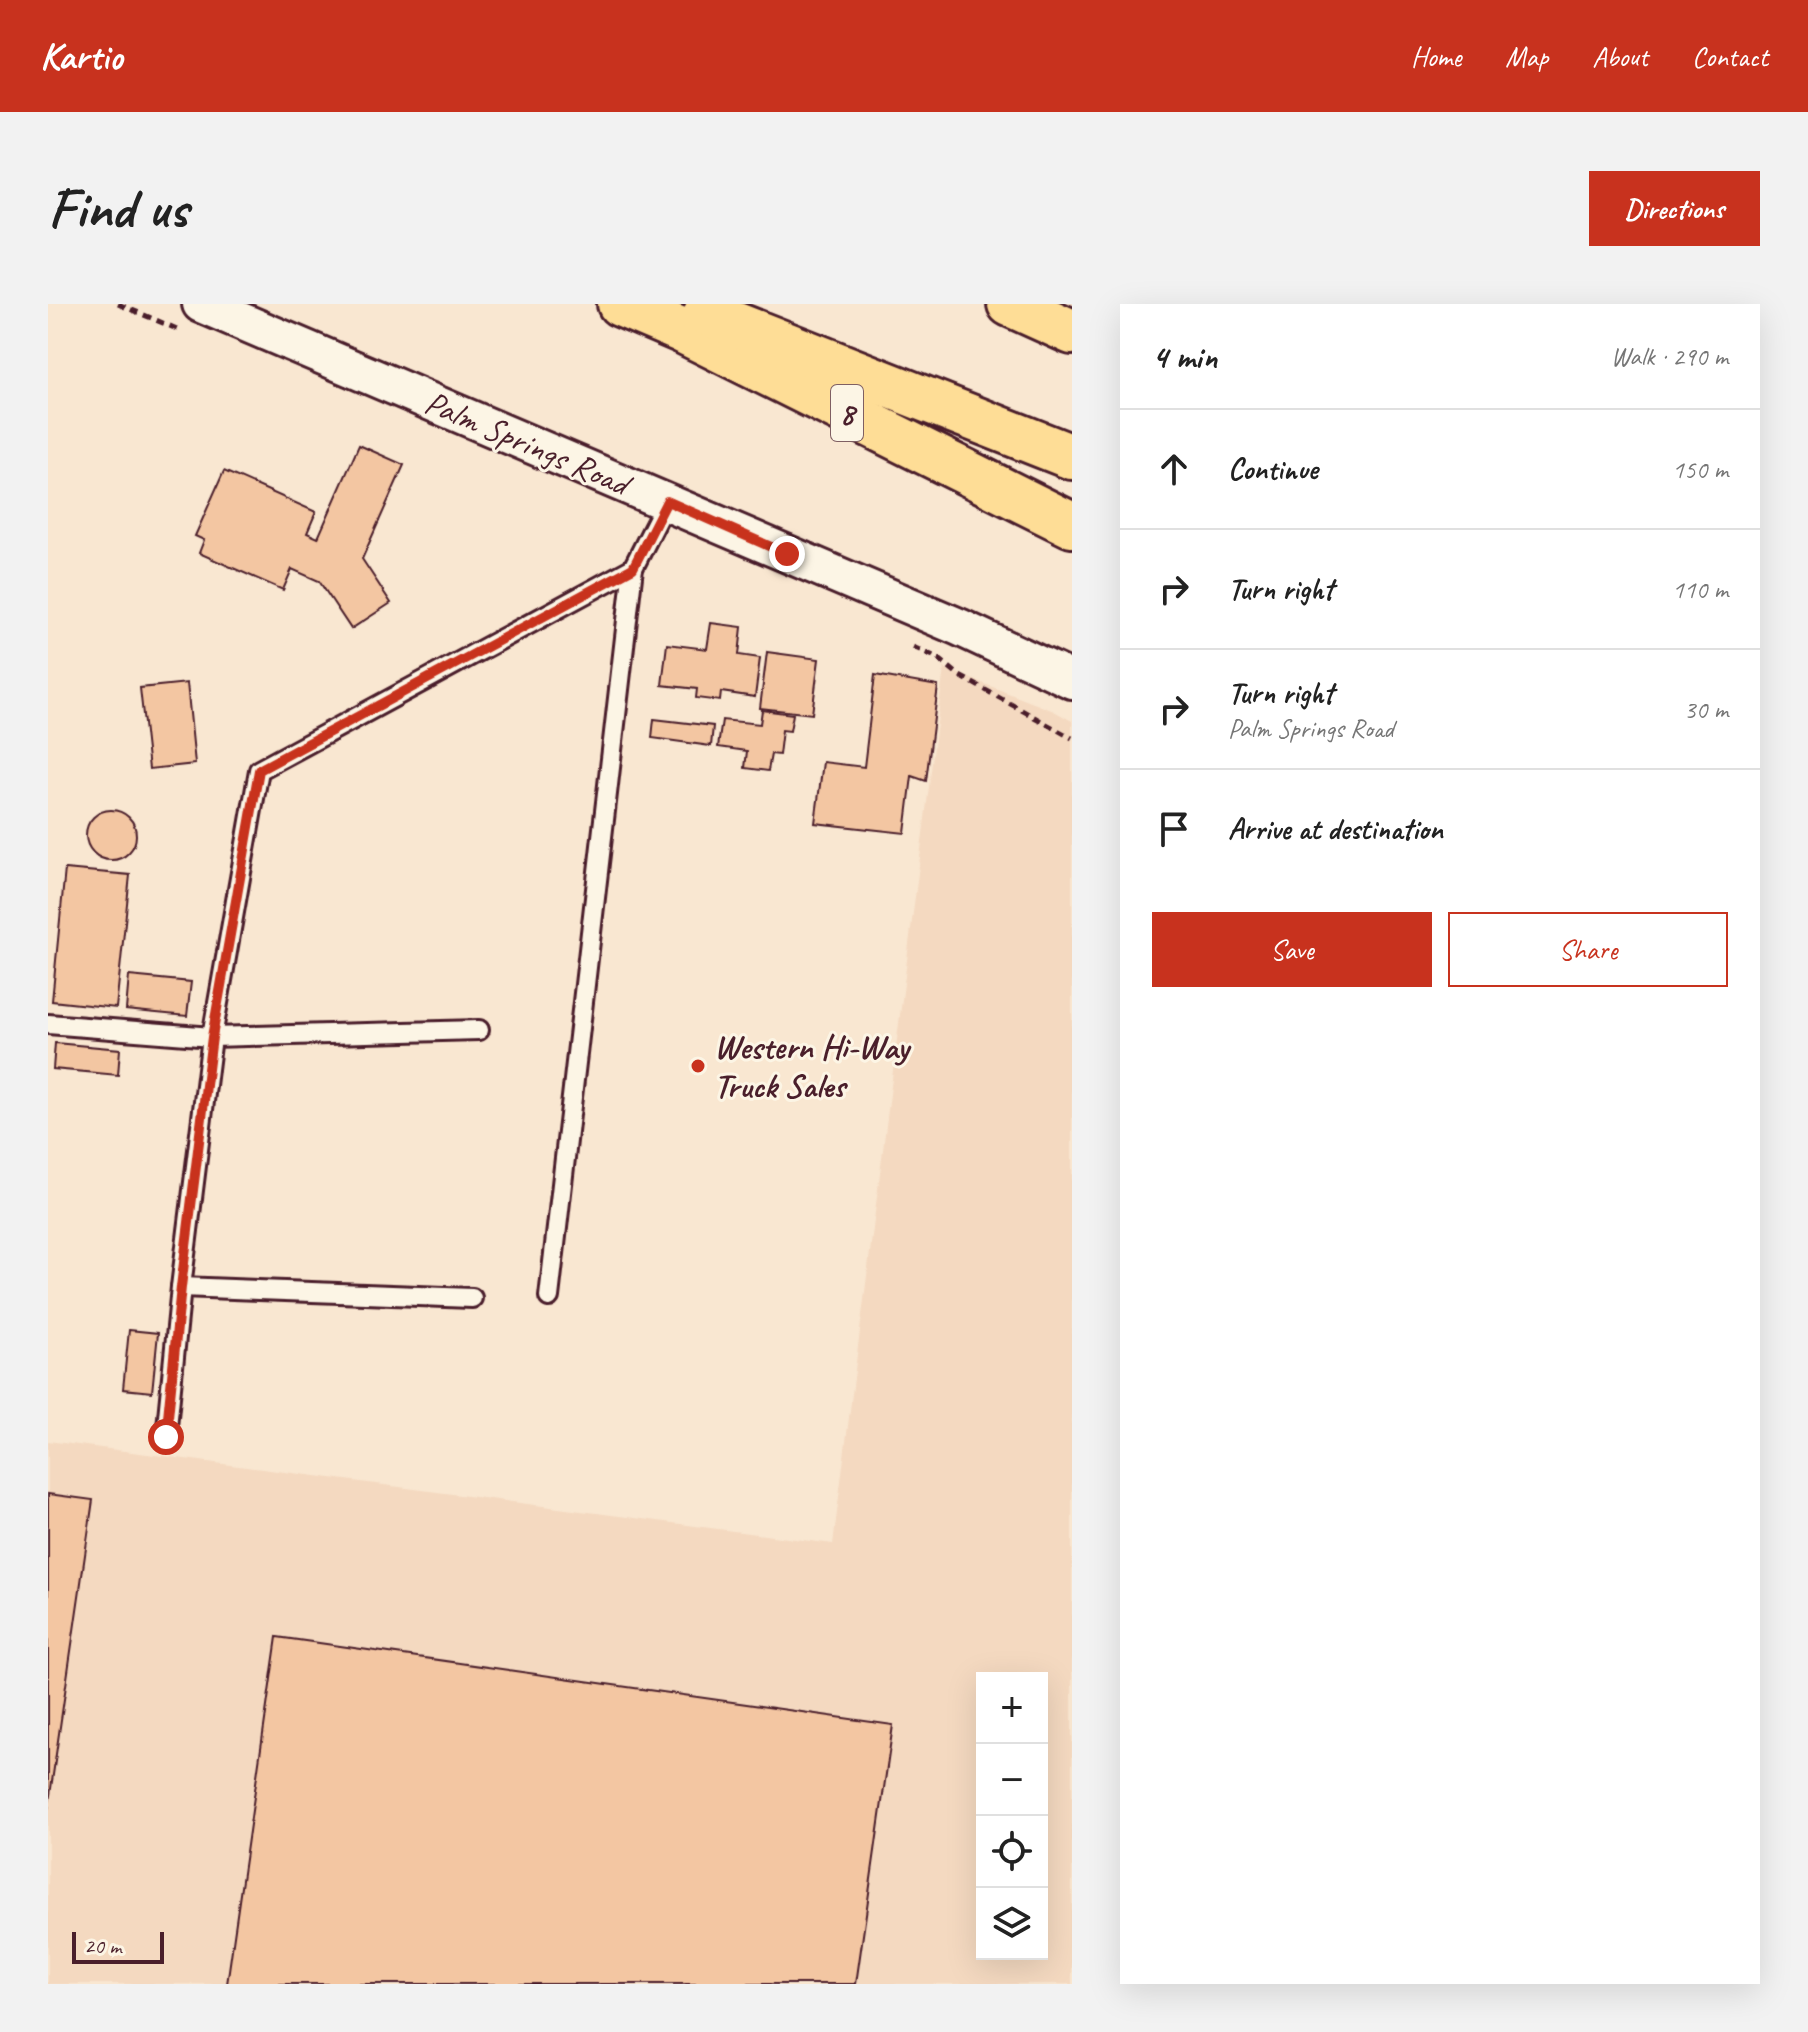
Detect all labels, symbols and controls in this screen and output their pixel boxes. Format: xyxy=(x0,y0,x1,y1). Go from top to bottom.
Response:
text: Kartio xyxy=(40,33,122,80)
text: Home xyxy=(1411,39,1461,74)
text: Map xyxy=(1505,39,1548,74)
text: About xyxy=(1592,39,1648,74)
text: Contact xyxy=(1692,39,1768,74)
button: Directions xyxy=(1589,171,1760,246)
text: Find us xyxy=(48,173,188,244)
text: 4 min xyxy=(1152,335,1217,378)
text: Walk · 290 m xyxy=(1611,340,1728,373)
street label: Palm Springs Road xyxy=(419,380,640,507)
road number: 8 xyxy=(831,385,863,441)
icon: ahead xyxy=(1152,447,1196,491)
text: Continue xyxy=(1228,450,1318,488)
text: 150 m xyxy=(1672,453,1728,486)
route end xyxy=(769,536,805,572)
icon: right xyxy=(1152,567,1196,611)
text: Turn right xyxy=(1228,570,1333,608)
text: 110 m xyxy=(1672,573,1728,606)
text: Turn right xyxy=(1228,674,1333,712)
icon: right xyxy=(1152,687,1196,731)
text: 30 m xyxy=(1684,693,1728,726)
text: Palm Springs Road xyxy=(1228,712,1394,745)
icon: arrive xyxy=(1152,807,1196,851)
text: Arrive at destination xyxy=(1228,810,1443,848)
button: Save xyxy=(1152,912,1432,987)
button: Share xyxy=(1448,912,1728,987)
place label: Western Hi-Way Truck Sales xyxy=(714,1025,912,1107)
marker: Western Hi-Way Truck Sales xyxy=(689,1057,707,1075)
route start xyxy=(148,1419,184,1455)
map controls xyxy=(976,1672,1048,1960)
button: + xyxy=(976,1672,1048,1744)
button: − xyxy=(976,1744,1048,1816)
button: locate xyxy=(976,1816,1048,1888)
button: layers xyxy=(976,1888,1048,1960)
scale bar xyxy=(72,1928,164,1964)
text: 20 m xyxy=(84,1932,121,1960)

